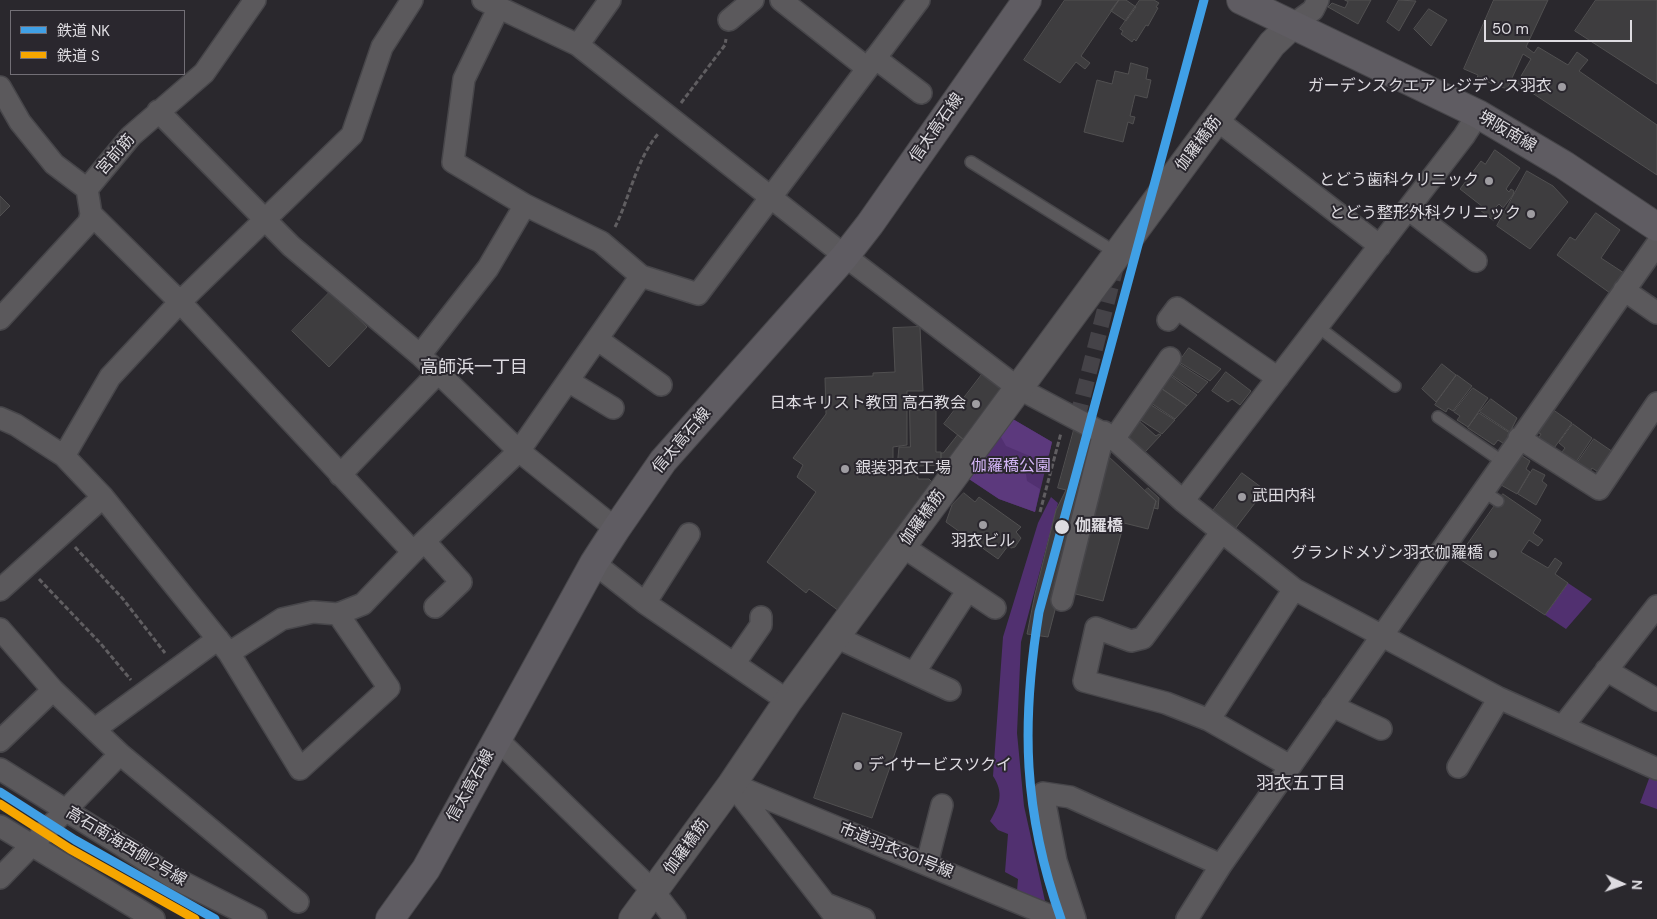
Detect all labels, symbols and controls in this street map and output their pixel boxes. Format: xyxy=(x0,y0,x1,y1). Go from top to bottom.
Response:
legend xyxy=(10,10,185,75)
scale bar xyxy=(1487,10,1634,42)
text: 50 m xyxy=(1492,19,1529,39)
text: 鉄道 NK xyxy=(57,21,110,41)
text: 鉄道 S xyxy=(57,46,100,66)
place label: ガーデンスクエア レジデンス羽衣 xyxy=(1308,77,1552,97)
marker: ガーデンスクエア レジデンス羽衣 xyxy=(1556,81,1568,93)
street label: 信太高石線 xyxy=(906,90,968,166)
street label: 堺阪南線 xyxy=(1474,108,1540,156)
street label: 伽羅橋筋 xyxy=(1172,113,1226,175)
street label: 宮前筋 xyxy=(93,131,139,179)
place label: とどう歯科クリニック xyxy=(1319,171,1479,191)
marker: とどう歯科クリニック xyxy=(1483,175,1495,187)
place label: とどう整形外科クリニック xyxy=(1329,204,1521,224)
marker: とどう整形外科クリニック xyxy=(1525,208,1537,220)
district label: 高師浜一丁目 xyxy=(420,357,528,379)
place label: 日本キリスト教団 高石教会 xyxy=(770,394,966,414)
marker: 日本キリスト教団 高石教会 xyxy=(970,398,982,410)
street label: 信太高石線 xyxy=(649,404,715,478)
park label: 伽羅橋公園 xyxy=(971,457,1051,477)
place label: 銀装羽衣工場 xyxy=(855,459,951,479)
marker: 銀装羽衣工場 xyxy=(839,463,851,475)
street label: 伽羅橋筋 xyxy=(896,486,950,550)
place label: 武田内科 xyxy=(1252,487,1316,507)
marker: 武田内科 xyxy=(1236,491,1248,503)
place label: 伽羅橋 xyxy=(1075,517,1123,537)
marker: 伽羅橋 xyxy=(1053,518,1071,536)
marker: 羽衣ビル xyxy=(977,519,989,531)
place label: 羽衣ビル xyxy=(951,532,1015,552)
place label: グランドメゾン羽衣伽羅橋 xyxy=(1291,544,1483,564)
marker: グランドメゾン羽衣伽羅橋 xyxy=(1487,548,1499,560)
street label: 信太高石線 xyxy=(443,746,499,826)
place label: デイサービスツクイ xyxy=(868,756,1012,776)
marker: デイサービスツクイ xyxy=(852,760,864,772)
district label: 羽衣五丁目 xyxy=(1256,773,1346,795)
street label: 高石南海西側2号線 xyxy=(62,803,190,891)
street label: 伽羅橋筋 xyxy=(660,815,714,879)
street label: 市道羽衣301号線 xyxy=(836,819,956,883)
north arrow xyxy=(1597,859,1647,909)
text: N xyxy=(1628,879,1646,890)

